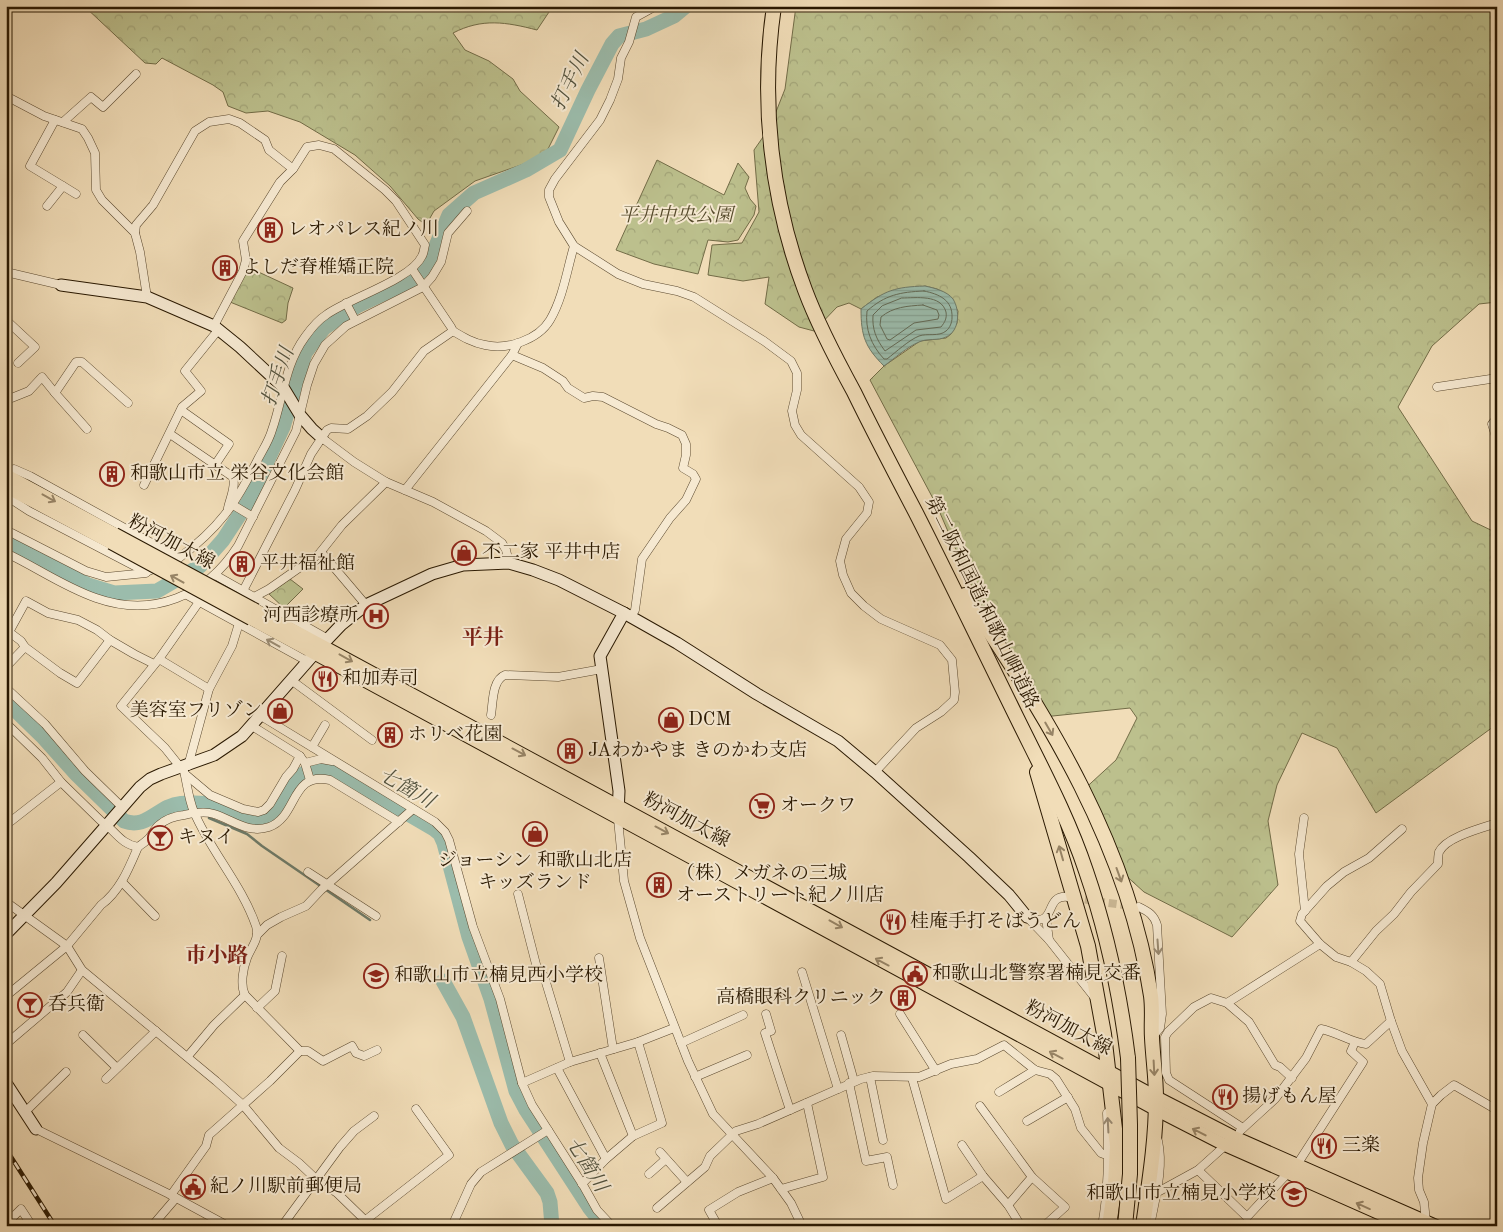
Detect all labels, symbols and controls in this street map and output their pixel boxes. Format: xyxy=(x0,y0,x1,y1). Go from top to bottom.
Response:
water label: 打手川 xyxy=(547,48,594,113)
park label: 平井中央公園 xyxy=(619,205,736,226)
building icon: レオパレス紀ノ川 xyxy=(257,217,283,243)
place label: レオパレス紀ノ川 xyxy=(288,219,439,240)
building icon: よしだ脊椎矯正院 xyxy=(212,255,238,281)
place label: よしだ脊椎矯正院 xyxy=(242,257,394,278)
water label: 打手川 xyxy=(258,343,299,409)
building icon: 和歌山市立 栄谷文化会館 xyxy=(99,461,125,487)
place label: 和歌山市立 栄谷文化会館 xyxy=(130,462,344,484)
street label: 第二阪和国道;和歌山岬道路 xyxy=(921,493,1043,712)
one-way arrow xyxy=(41,494,56,503)
street label: 粉河加太線 xyxy=(125,511,218,574)
shop icon: 不二家 平井中店 xyxy=(451,540,477,566)
place label: 不二家 平井中店 xyxy=(482,542,620,563)
building icon: 平井福祉館 xyxy=(229,551,255,577)
place label: 平井福祉館 xyxy=(260,553,355,574)
one-way arrow xyxy=(170,574,185,584)
hospital icon: 河西診療所 xyxy=(363,603,389,629)
place label: 河西診療所 xyxy=(263,604,358,626)
district label: 平井 xyxy=(462,626,504,649)
one-way arrow xyxy=(266,638,281,647)
one-way arrow xyxy=(338,653,353,663)
restaurant icon: 和加寿司 xyxy=(312,666,338,692)
place label: 和加寿司 xyxy=(342,667,418,689)
shop icon: 美容室フリゾン xyxy=(267,698,293,724)
place label: 美容室フリゾン xyxy=(130,700,262,721)
shop icon: DCM xyxy=(658,707,684,733)
place label: DCM xyxy=(688,711,732,730)
one-way arrow xyxy=(1044,721,1054,736)
building icon: ホリベ花園 xyxy=(377,722,403,748)
place label: ホリベ花園 xyxy=(408,724,503,745)
building icon: JAわかやま きのかわ支店 xyxy=(557,738,583,764)
place label: JAわかやま きのかわ支店 xyxy=(588,740,807,761)
one-way arrow xyxy=(511,748,526,757)
water label: 七箇川 xyxy=(375,764,440,814)
street label: 粉河加太線 xyxy=(640,789,733,852)
supermarket icon: オークワ xyxy=(749,793,775,819)
place label: オークワ xyxy=(780,796,856,816)
shop icon: ジョーシン 和歌山北店 キッズランド xyxy=(522,821,548,847)
bar icon: キヌイ xyxy=(147,825,173,851)
one-way arrow xyxy=(654,826,669,835)
place label: キヌイ xyxy=(178,828,234,848)
one-way arrow xyxy=(1056,845,1066,861)
place label: ジョーシン 和歌山北店 キッズランド xyxy=(438,849,632,893)
place label: （株）メガネの三城 オーストリート紀ノ川店 xyxy=(676,862,884,906)
one-way arrow xyxy=(1115,867,1124,882)
building icon: （株）メガネの三城 オーストリート紀ノ川店 xyxy=(646,872,672,898)
restaurant icon: 桂庵手打そばうどん xyxy=(880,909,906,935)
place label: 桂庵手打そばうどん xyxy=(910,911,1081,932)
one-way arrow xyxy=(828,919,842,929)
one-way arrow xyxy=(1154,939,1163,955)
district label: 市小路 xyxy=(186,944,249,967)
one-way arrow xyxy=(875,956,890,966)
public building icon: 和歌山北警察署楠見交番 xyxy=(902,961,928,987)
place label: 和歌山北警察署楠見交番 xyxy=(932,962,1141,984)
school or university icon: 和歌山市立楠見西小学校 xyxy=(363,963,389,989)
place label: 和歌山市立楠見西小学校 xyxy=(394,964,603,986)
building icon: 高橋眼科クリニック xyxy=(890,985,916,1011)
place label: 高橋眼科クリニック xyxy=(716,987,886,1008)
bar icon: 呑兵衛 xyxy=(17,992,43,1018)
place label: 呑兵衛 xyxy=(48,993,105,1015)
street label: 粉河加太線 xyxy=(1022,997,1115,1060)
one-way arrow xyxy=(1049,1050,1063,1060)
one-way arrow xyxy=(1150,1059,1159,1075)
restaurant icon: 揚げもん屋 xyxy=(1212,1084,1238,1110)
place label: 揚げもん屋 xyxy=(1242,1086,1337,1107)
one-way arrow xyxy=(1103,1117,1112,1133)
one-way arrow xyxy=(1192,1127,1207,1136)
water label: 七箇川 xyxy=(562,1133,613,1197)
restaurant icon: 三楽 xyxy=(1311,1133,1337,1159)
place label: 三楽 xyxy=(1342,1135,1380,1156)
public building icon: 紀ノ川駅前郵便局 xyxy=(180,1174,206,1200)
place label: 紀ノ川駅前郵便局 xyxy=(210,1175,362,1197)
school or university icon: 和歌山市立楠見小学校 xyxy=(1281,1181,1307,1207)
place label: 和歌山市立楠見小学校 xyxy=(1086,1182,1276,1204)
one-way arrow xyxy=(1356,1201,1371,1211)

